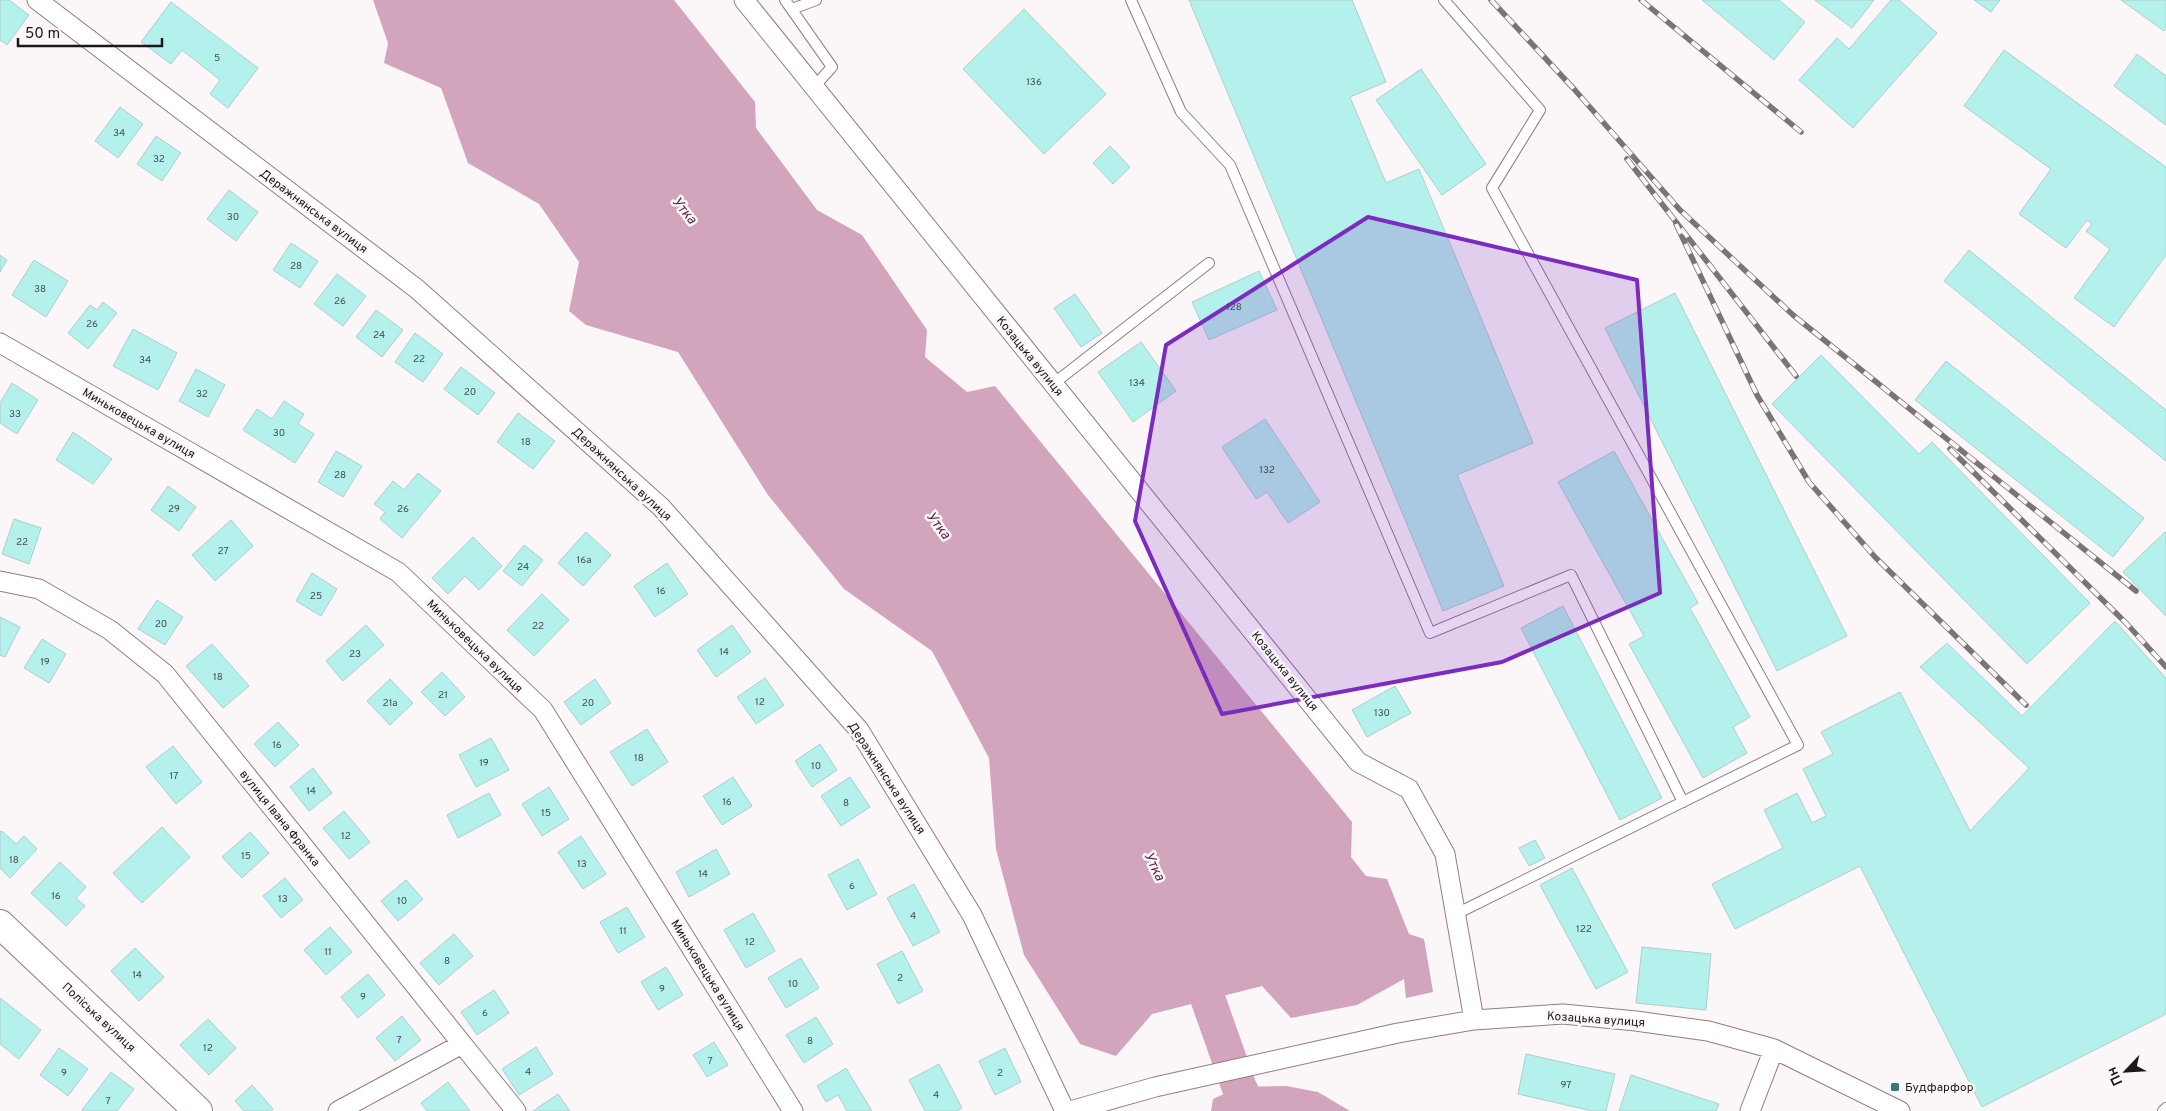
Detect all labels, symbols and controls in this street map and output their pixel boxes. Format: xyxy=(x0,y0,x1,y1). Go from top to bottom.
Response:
scale bar xyxy=(18,15,161,47)
text: 50 m xyxy=(25,25,60,44)
house number: 5 xyxy=(214,52,220,65)
house number: 136 xyxy=(1026,76,1042,89)
house number: 34 xyxy=(113,127,125,140)
house number: 32 xyxy=(153,153,165,166)
street label: Деражнянська вулиця xyxy=(256,166,371,258)
water label: Утка xyxy=(668,194,700,229)
house number: 30 xyxy=(227,211,239,224)
house number: 28 xyxy=(290,260,302,273)
house number: 38 xyxy=(34,283,46,296)
house number: 26 xyxy=(334,295,346,308)
house number: 128 xyxy=(1226,301,1242,314)
street label: Козацька вулиця xyxy=(992,313,1066,400)
house number: 26 xyxy=(86,318,98,331)
house number: 24 xyxy=(373,329,385,342)
house number: 22 xyxy=(413,353,425,366)
house number: 34 xyxy=(139,354,151,367)
house number: 134 xyxy=(1129,377,1145,390)
street label: Миньковецька вулиця xyxy=(79,385,198,463)
house number: 20 xyxy=(464,386,476,399)
house number: 32 xyxy=(196,388,208,401)
house number: 33 xyxy=(9,408,21,421)
street label: Деражнянська вулиця xyxy=(568,424,675,525)
house number: 30 xyxy=(273,427,285,440)
house number: 18 xyxy=(521,436,531,449)
house number: 132 xyxy=(1259,464,1275,477)
house number: 28 xyxy=(334,469,346,482)
house number: 29 xyxy=(168,503,180,516)
house number: 26 xyxy=(397,503,409,516)
water label: Утка xyxy=(922,509,954,544)
house number: 22 xyxy=(16,536,28,549)
house number: 27 xyxy=(217,545,229,558)
house number: 16а xyxy=(577,554,591,567)
house number: 24 xyxy=(517,561,529,574)
house number: 16 xyxy=(656,585,666,598)
house number: 25 xyxy=(310,590,322,603)
street label: Миньковецька вулиця xyxy=(423,597,526,697)
house number: 20 xyxy=(155,618,167,631)
house number: 22 xyxy=(532,620,544,633)
street label: Козацька вулиця xyxy=(1247,628,1321,715)
house number: 14 xyxy=(719,646,729,659)
house number: 23 xyxy=(349,648,361,661)
house number: 19 xyxy=(40,656,50,669)
house number: 18 xyxy=(213,671,223,684)
house number: 21 xyxy=(438,689,448,702)
house number: 12 xyxy=(755,696,765,709)
house number: 21а xyxy=(383,697,397,710)
house number: 20 xyxy=(582,697,594,710)
house number: 130 xyxy=(1374,707,1390,720)
street label: Деражнянська вулиця xyxy=(844,719,929,838)
house number: 16 xyxy=(272,739,282,752)
house number: 18 xyxy=(634,752,644,765)
house number: 19 xyxy=(479,757,489,770)
house number: 10 xyxy=(811,760,821,773)
street label: вулиця Івана Франка xyxy=(235,767,323,870)
house number: 17 xyxy=(170,770,178,783)
house number: 14 xyxy=(306,785,316,798)
house number: 16 xyxy=(722,796,732,809)
house number: 8 xyxy=(843,797,849,810)
house number: 15 xyxy=(541,807,551,820)
house number: 12 xyxy=(341,830,351,843)
water label: Утка xyxy=(1139,849,1168,885)
house number: 15 xyxy=(241,850,251,863)
house number: 18 xyxy=(9,854,19,867)
house number: 13 xyxy=(577,858,587,871)
house number: 14 xyxy=(698,868,708,881)
house number: 6 xyxy=(849,880,855,893)
house number: 16 xyxy=(51,890,61,903)
house number: 13 xyxy=(278,893,288,906)
house number: 10 xyxy=(397,895,407,908)
house number: 4 xyxy=(910,910,916,923)
street label: Миньковецька вулиця xyxy=(666,917,748,1034)
house number: 122 xyxy=(1576,923,1592,936)
house number: 11 xyxy=(619,925,627,938)
house number: 12 xyxy=(745,936,755,949)
house number: 11 xyxy=(324,946,332,959)
house number: 8 xyxy=(444,955,450,968)
house number: 14 xyxy=(132,969,142,982)
house number: 2 xyxy=(897,972,903,985)
house number: 10 xyxy=(788,978,798,991)
street label: Поліська вулиця xyxy=(58,979,139,1056)
house number: 9 xyxy=(659,983,665,996)
house number: 9 xyxy=(360,991,366,1004)
house number: 6 xyxy=(482,1007,488,1020)
street label: Козацька вулиця xyxy=(1546,1009,1646,1031)
house number: 7 xyxy=(396,1034,402,1047)
house number: 8 xyxy=(807,1035,813,1048)
house number: 12 xyxy=(203,1042,213,1055)
north arrow xyxy=(2101,1046,2151,1096)
house number: 7 xyxy=(707,1055,713,1068)
text: Пн xyxy=(2104,1064,2127,1088)
house number: 4 xyxy=(525,1066,531,1079)
house number: 9 xyxy=(61,1067,67,1080)
house number: 2 xyxy=(997,1067,1003,1080)
house number: 97 xyxy=(1561,1079,1571,1092)
place label: Будфарфор xyxy=(1905,1080,1974,1096)
marker: Будфарфор xyxy=(1889,1081,1901,1093)
house number: 4 xyxy=(933,1089,939,1102)
house number: 7 xyxy=(105,1095,111,1108)

